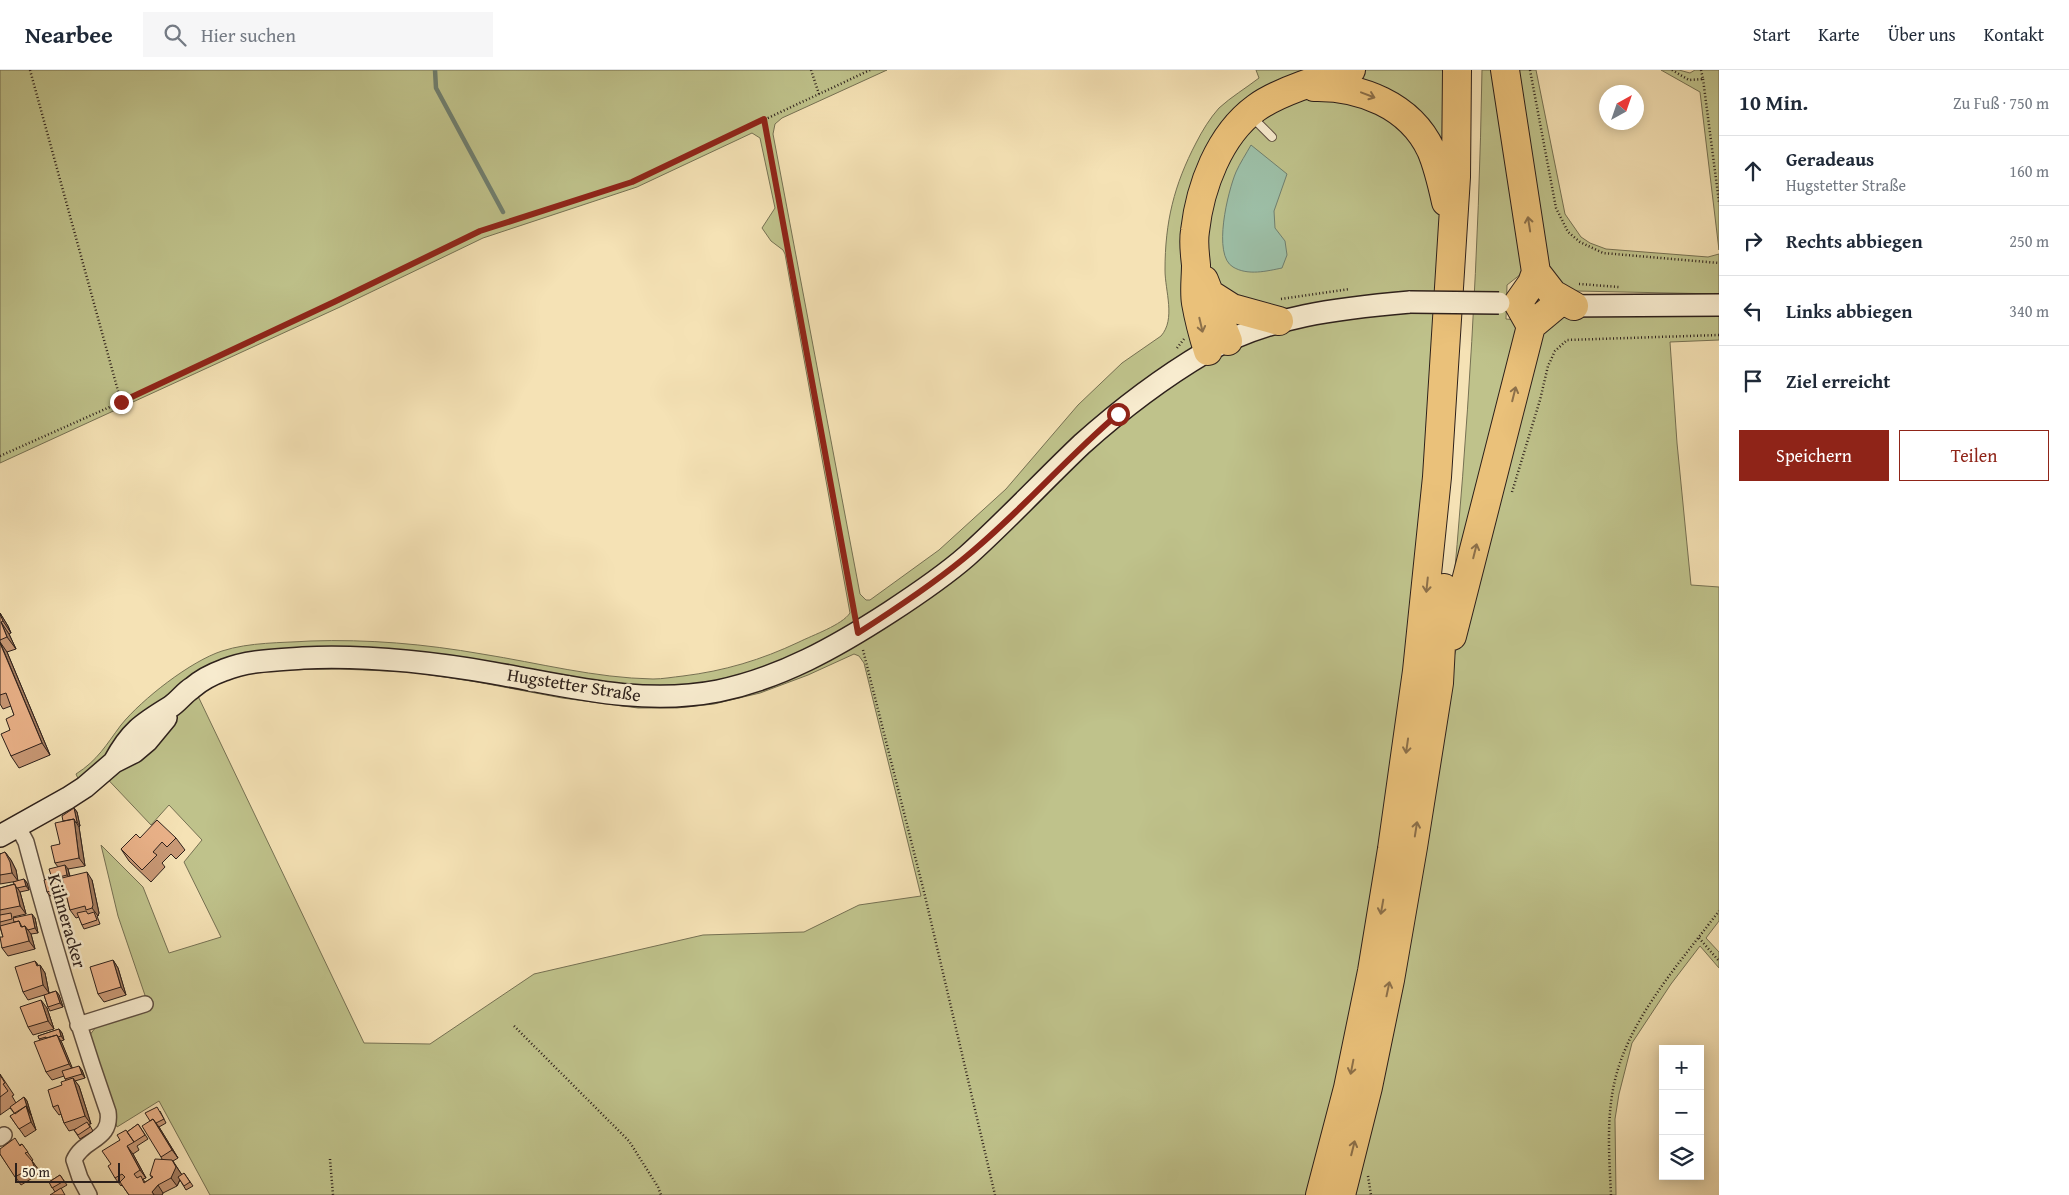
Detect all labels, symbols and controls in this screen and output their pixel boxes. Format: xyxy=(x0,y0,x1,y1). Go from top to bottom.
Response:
search box xyxy=(143,12,493,57)
text: Nearbee xyxy=(25,17,113,52)
icon: search xyxy=(161,21,189,49)
text: Hier suchen xyxy=(201,21,296,49)
text: Start xyxy=(1753,21,1790,48)
text: Karte xyxy=(1818,21,1860,48)
text: Über uns xyxy=(1888,21,1956,48)
text: Kontakt xyxy=(1984,21,2044,48)
north arrow xyxy=(1599,85,1644,130)
text: 10 Min. xyxy=(1739,87,1808,118)
one-way arrow xyxy=(1360,91,1375,100)
text: Zu Fuß · 750 m xyxy=(1953,91,2049,115)
text: Geradeaus xyxy=(1786,145,1874,173)
icon: ahead xyxy=(1739,157,1767,185)
text: 160 m xyxy=(2009,159,2049,183)
text: Hugstetter Straße xyxy=(1786,173,1906,197)
one-way arrow xyxy=(1523,216,1533,232)
icon: right xyxy=(1739,227,1767,255)
text: Rechts abbiegen xyxy=(1786,227,1923,255)
text: 250 m xyxy=(2009,229,2049,253)
icon: left xyxy=(1739,297,1767,325)
text: Links abbiegen xyxy=(1786,297,1912,325)
text: 340 m xyxy=(2009,299,2049,323)
one-way arrow xyxy=(1197,316,1206,332)
icon: arrive xyxy=(1739,367,1767,395)
text: Ziel erreicht xyxy=(1786,367,1890,395)
one-way arrow xyxy=(1510,386,1520,402)
route end xyxy=(110,391,133,414)
route start xyxy=(1107,403,1130,426)
button: Speichern xyxy=(1739,430,1889,481)
button: Teilen xyxy=(1899,430,2049,481)
one-way arrow xyxy=(1471,544,1480,560)
one-way arrow xyxy=(1422,577,1432,593)
street label: Hugstetter Straße xyxy=(505,661,643,708)
one-way arrow xyxy=(1401,738,1411,754)
one-way arrow xyxy=(1411,821,1421,837)
street label: Kühneracker xyxy=(41,870,94,972)
one-way arrow xyxy=(1377,899,1387,915)
one-way arrow xyxy=(1384,982,1393,998)
map controls xyxy=(1659,1045,1704,1180)
button: + xyxy=(1659,1045,1704,1090)
one-way arrow xyxy=(1347,1058,1356,1074)
button: − xyxy=(1659,1090,1704,1135)
button: layers xyxy=(1659,1135,1704,1180)
one-way arrow xyxy=(1349,1140,1358,1156)
scale bar xyxy=(15,1160,120,1183)
text: 50 m xyxy=(22,1162,50,1182)

